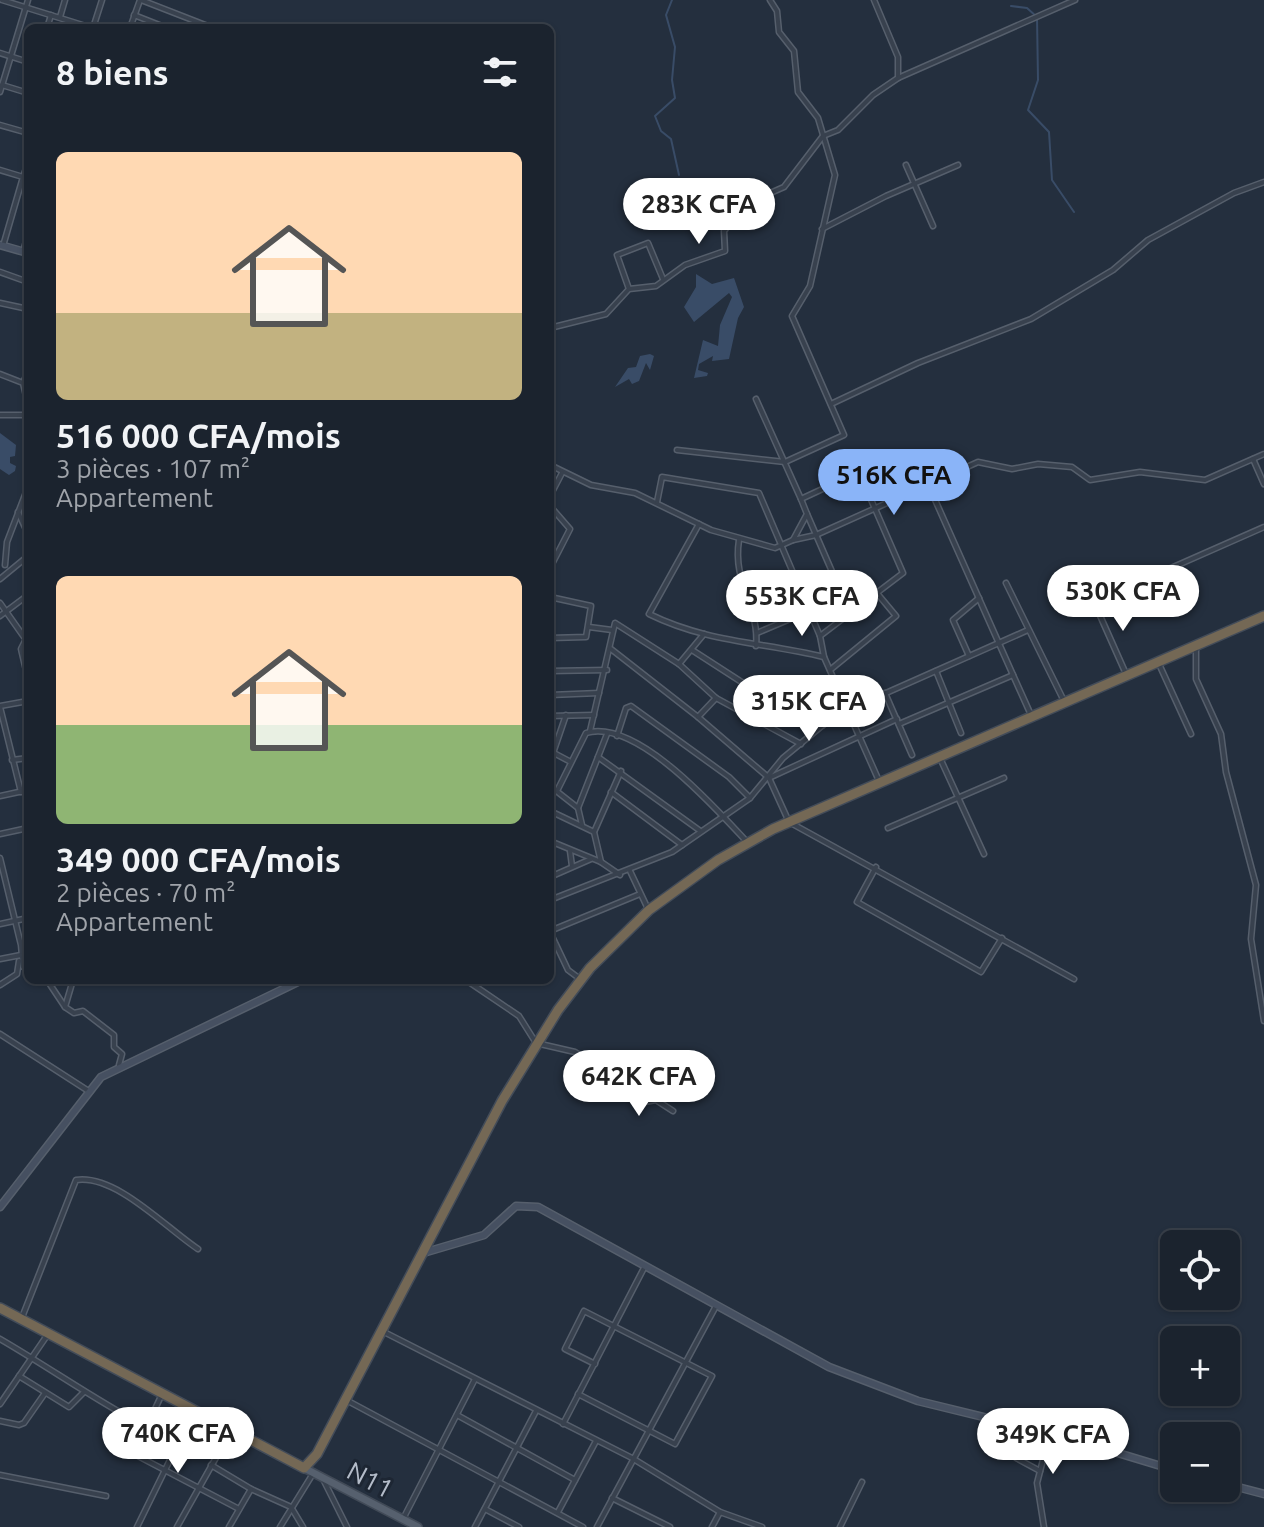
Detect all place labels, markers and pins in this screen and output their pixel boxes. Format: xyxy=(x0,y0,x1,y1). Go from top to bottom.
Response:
pin: 283K CFA xyxy=(616,178,782,246)
pin: 516K CFA xyxy=(811,449,977,517)
pin: 530K CFA xyxy=(1040,565,1206,633)
pin: 553K CFA xyxy=(719,570,885,638)
pin: 315K CFA xyxy=(726,675,892,743)
pin: 642K CFA xyxy=(556,1050,722,1118)
pin: 740K CFA xyxy=(95,1407,261,1475)
pin: 349K CFA xyxy=(970,1408,1136,1476)

